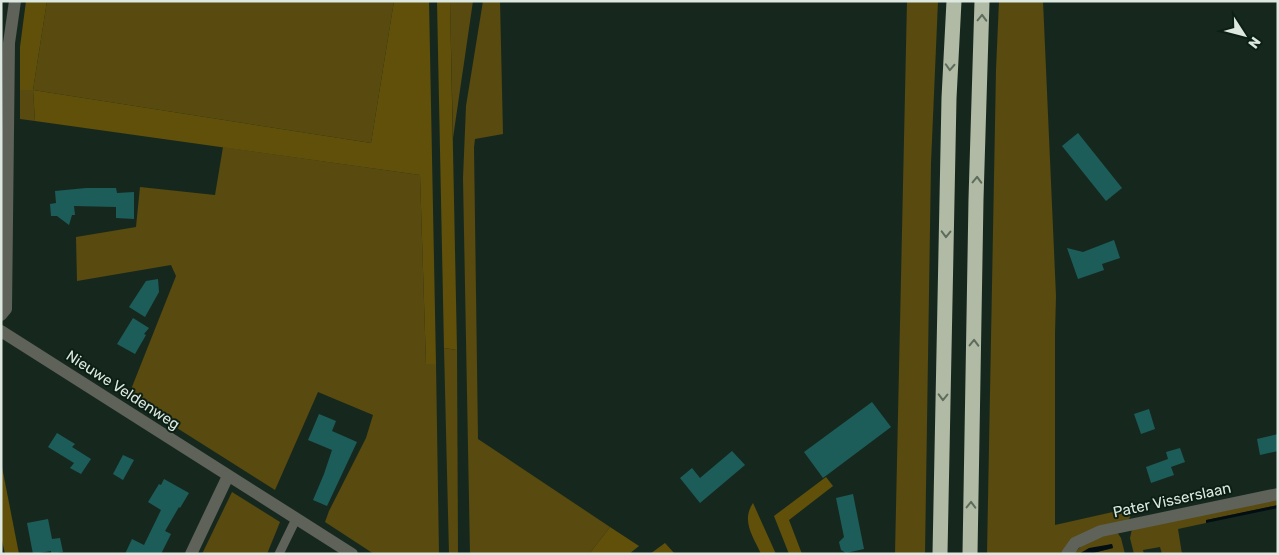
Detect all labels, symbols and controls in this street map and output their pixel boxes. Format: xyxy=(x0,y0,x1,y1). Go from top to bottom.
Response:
north arrow xyxy=(1219,10,1269,60)
one-way arrow xyxy=(977,13,987,21)
text: N xyxy=(1244,33,1264,51)
one-way arrow xyxy=(945,63,956,71)
one-way arrow xyxy=(971,176,982,184)
one-way arrow xyxy=(941,231,951,239)
one-way arrow xyxy=(968,338,979,346)
street label: Nieuwe Veldenweg xyxy=(63,347,183,433)
one-way arrow xyxy=(938,394,948,401)
street label: Pater Visserslaan xyxy=(1111,479,1233,521)
one-way arrow xyxy=(966,501,976,508)

